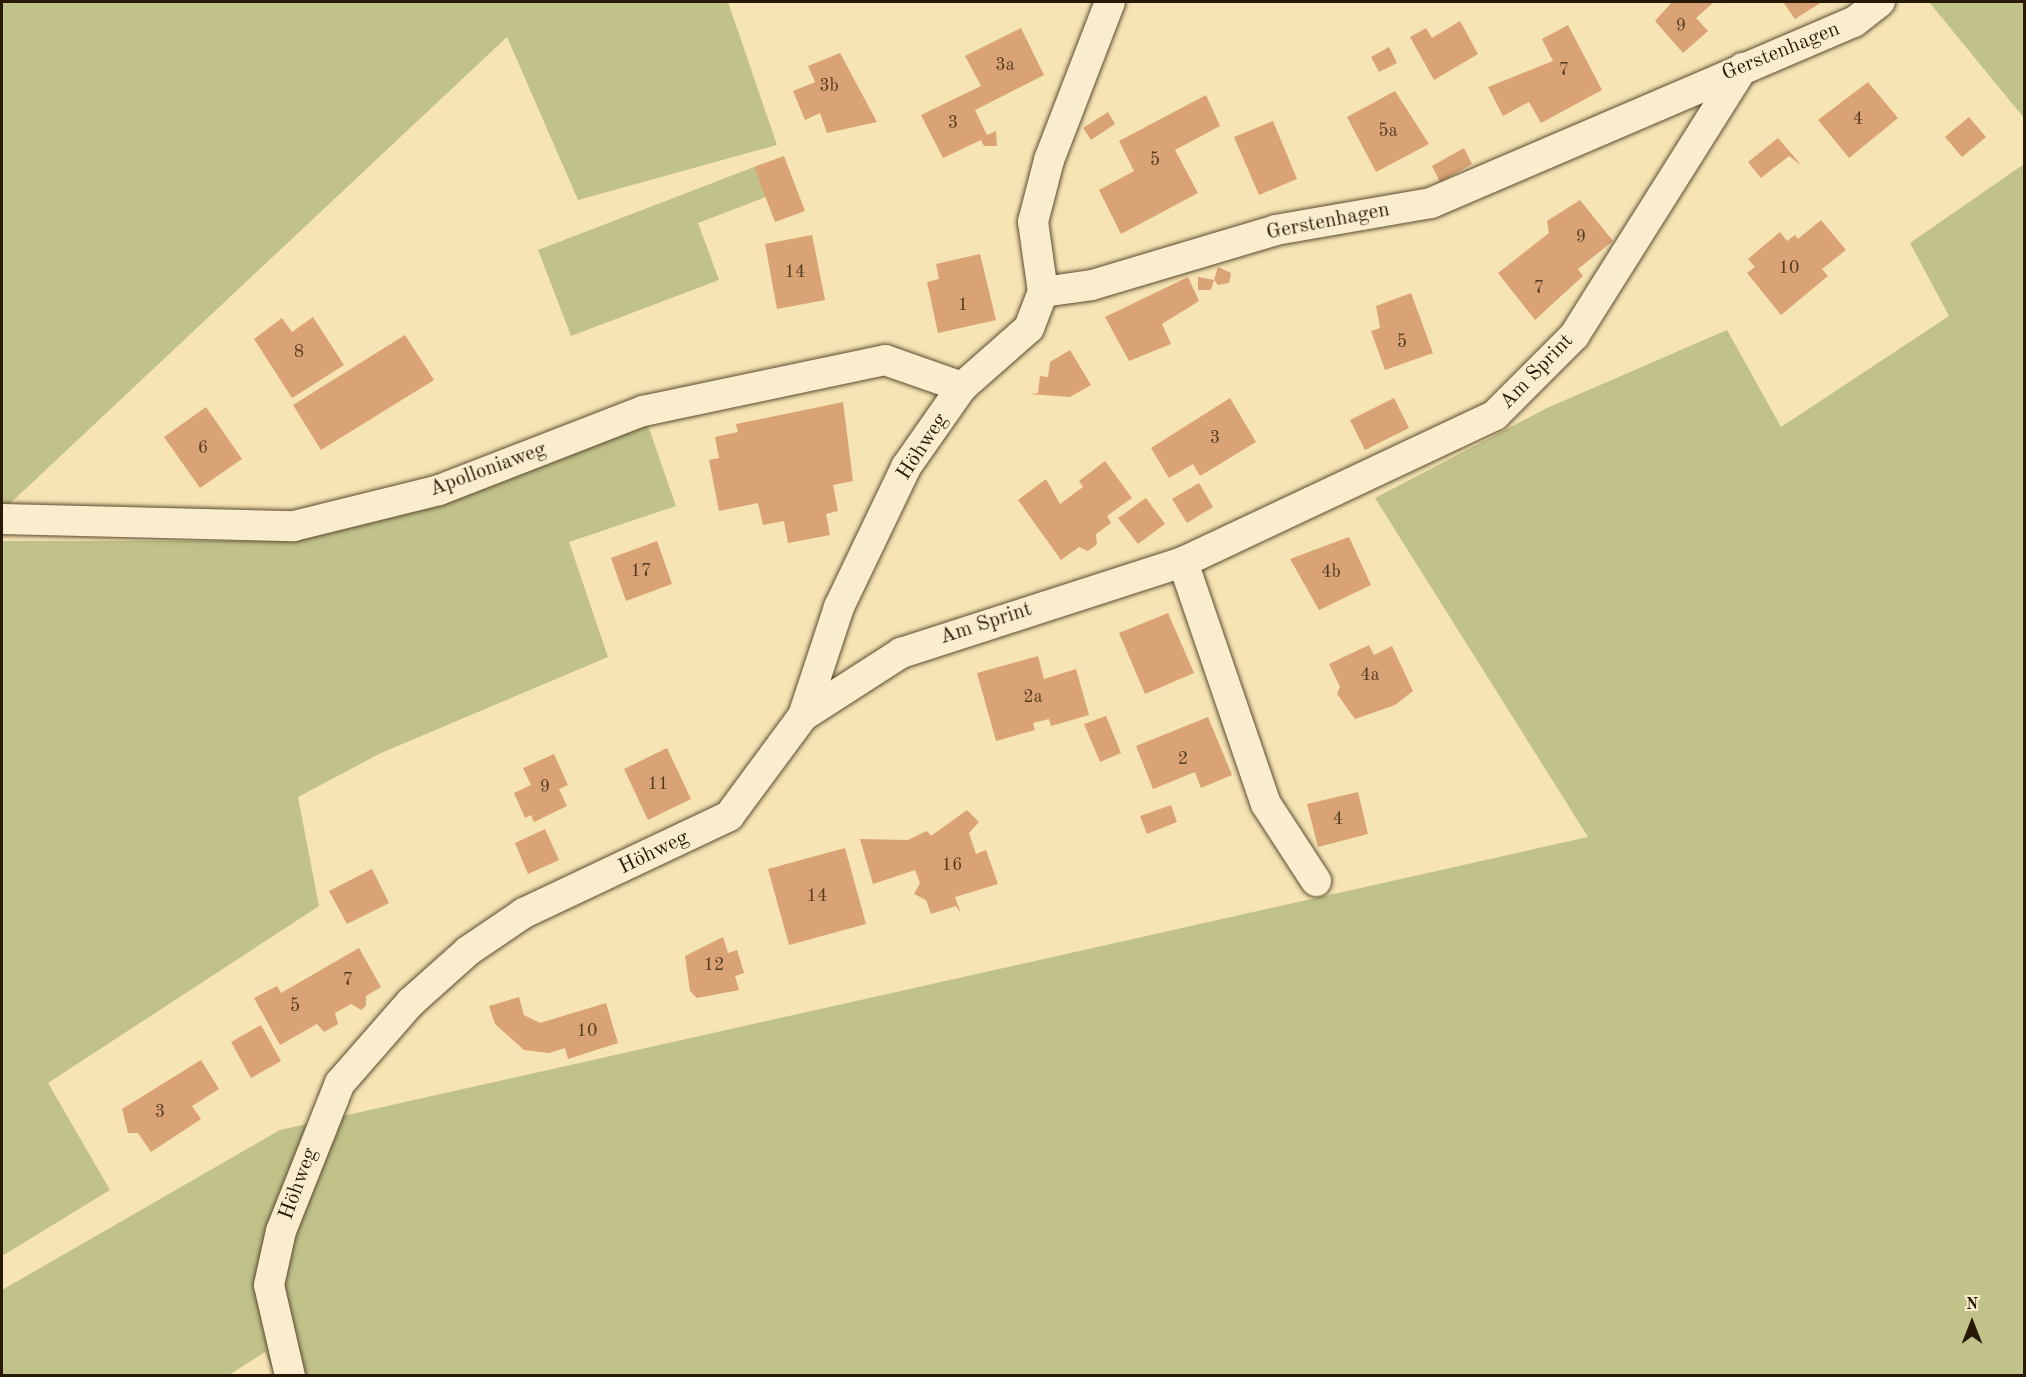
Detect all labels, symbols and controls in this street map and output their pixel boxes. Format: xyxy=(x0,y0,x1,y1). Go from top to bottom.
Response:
house number: 9 xyxy=(1676,15,1686,37)
street label: Gerstenhagen xyxy=(1718,17,1844,87)
house number: 3a xyxy=(995,54,1015,76)
house number: 7 xyxy=(1559,59,1569,81)
house number: 3b xyxy=(819,75,839,97)
house number: 4 xyxy=(1853,108,1863,130)
house number: 3 xyxy=(948,112,958,134)
house number: 5a xyxy=(1378,120,1398,142)
house number: 5 xyxy=(1150,149,1160,171)
street label: Gerstenhagen xyxy=(1264,198,1392,246)
house number: 9 xyxy=(1576,226,1586,248)
house number: 10 xyxy=(1779,257,1799,279)
house number: 14 xyxy=(785,261,805,283)
house number: 7 xyxy=(1534,277,1544,299)
house number: 1 xyxy=(958,294,968,316)
street label: Am Sprint xyxy=(1495,329,1579,415)
house number: 5 xyxy=(1397,331,1407,353)
house number: 8 xyxy=(294,341,304,363)
street label: Höhweg xyxy=(892,409,954,485)
house number: 3 xyxy=(1210,427,1220,449)
house number: 6 xyxy=(198,437,208,459)
street label: Apolloniaweg xyxy=(426,437,550,503)
house number: 17 xyxy=(631,560,651,582)
house number: 4b xyxy=(1321,561,1341,583)
street label: Am Sprint xyxy=(937,597,1035,651)
house number: 4a xyxy=(1360,664,1380,686)
house number: 2a xyxy=(1023,686,1043,708)
house number: 2 xyxy=(1178,748,1188,770)
house number: 11 xyxy=(648,773,668,795)
house number: 9 xyxy=(540,776,550,798)
house number: 4 xyxy=(1333,808,1343,830)
street label: Höhweg xyxy=(615,825,693,881)
house number: 16 xyxy=(942,854,962,876)
house number: 14 xyxy=(807,885,827,907)
house number: 12 xyxy=(704,954,724,976)
house number: 7 xyxy=(343,969,353,991)
house number: 5 xyxy=(290,995,300,1017)
house number: 10 xyxy=(577,1020,597,1042)
house number: 3 xyxy=(155,1101,165,1123)
street label: Höhweg xyxy=(274,1145,324,1223)
north arrow xyxy=(1942,1293,2002,1353)
text: N xyxy=(1966,1297,1978,1313)

